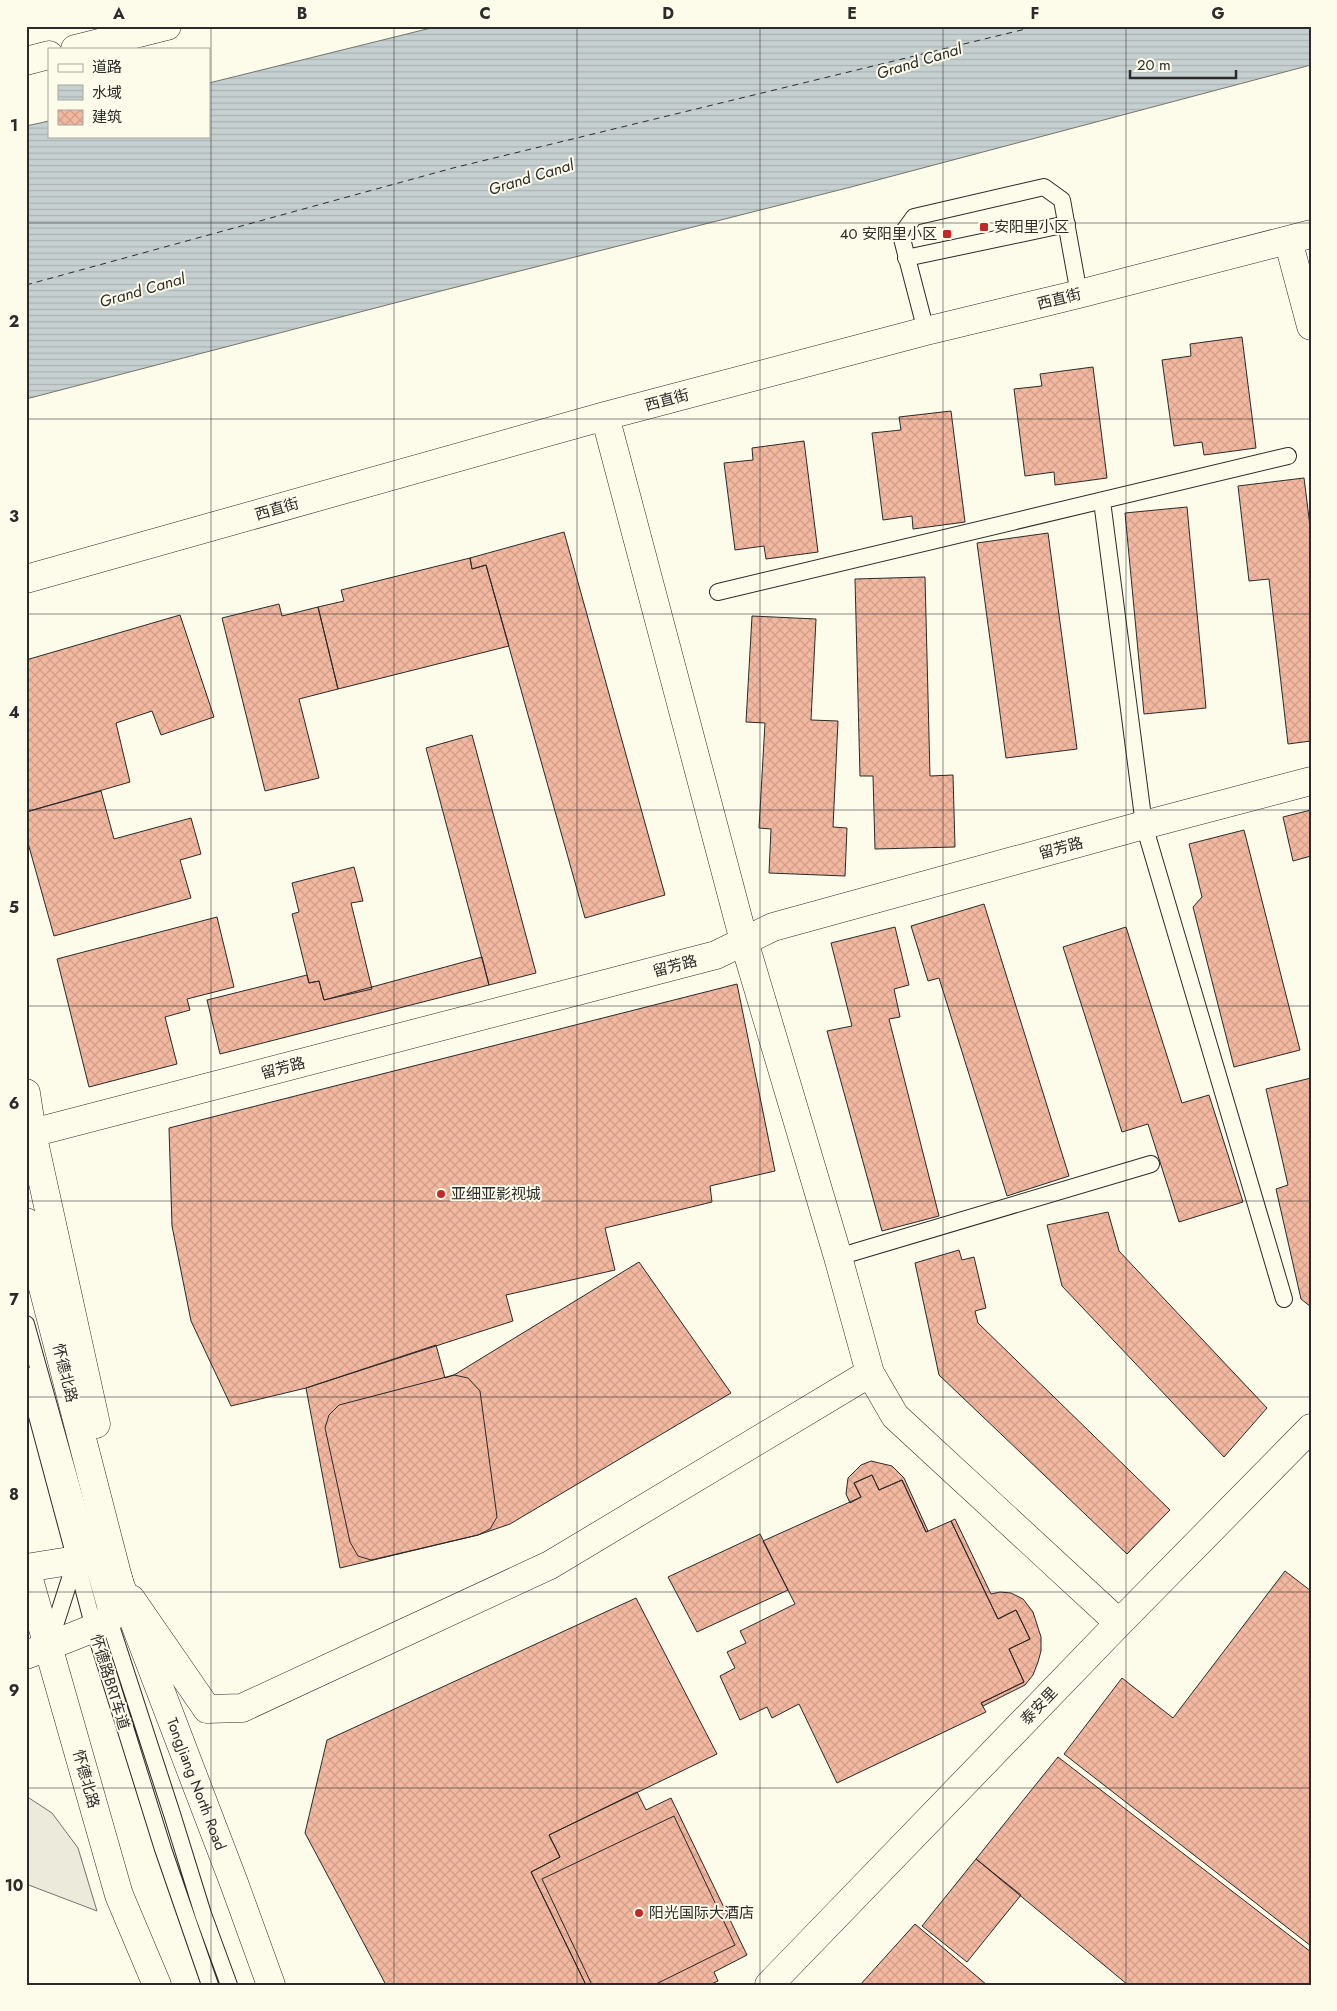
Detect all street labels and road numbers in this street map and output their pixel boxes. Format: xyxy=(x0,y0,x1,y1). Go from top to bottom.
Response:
street label: 西直街 xyxy=(1034,283,1084,315)
street label: 西直街 xyxy=(642,384,692,416)
street label: 西直街 xyxy=(252,492,302,526)
street label: 留芳路 xyxy=(1036,832,1086,864)
street label: 留芳路 xyxy=(650,950,700,982)
street label: 留芳路 xyxy=(258,1052,308,1084)
street label: 怀德北路 xyxy=(47,1341,83,1405)
street label: 怀德路BRT车道 xyxy=(85,1632,135,1732)
street label: 泰安里 xyxy=(1015,1682,1063,1730)
street label: TongJiang North Road xyxy=(161,1715,231,1853)
street label: 怀德北路 xyxy=(67,1747,105,1811)

